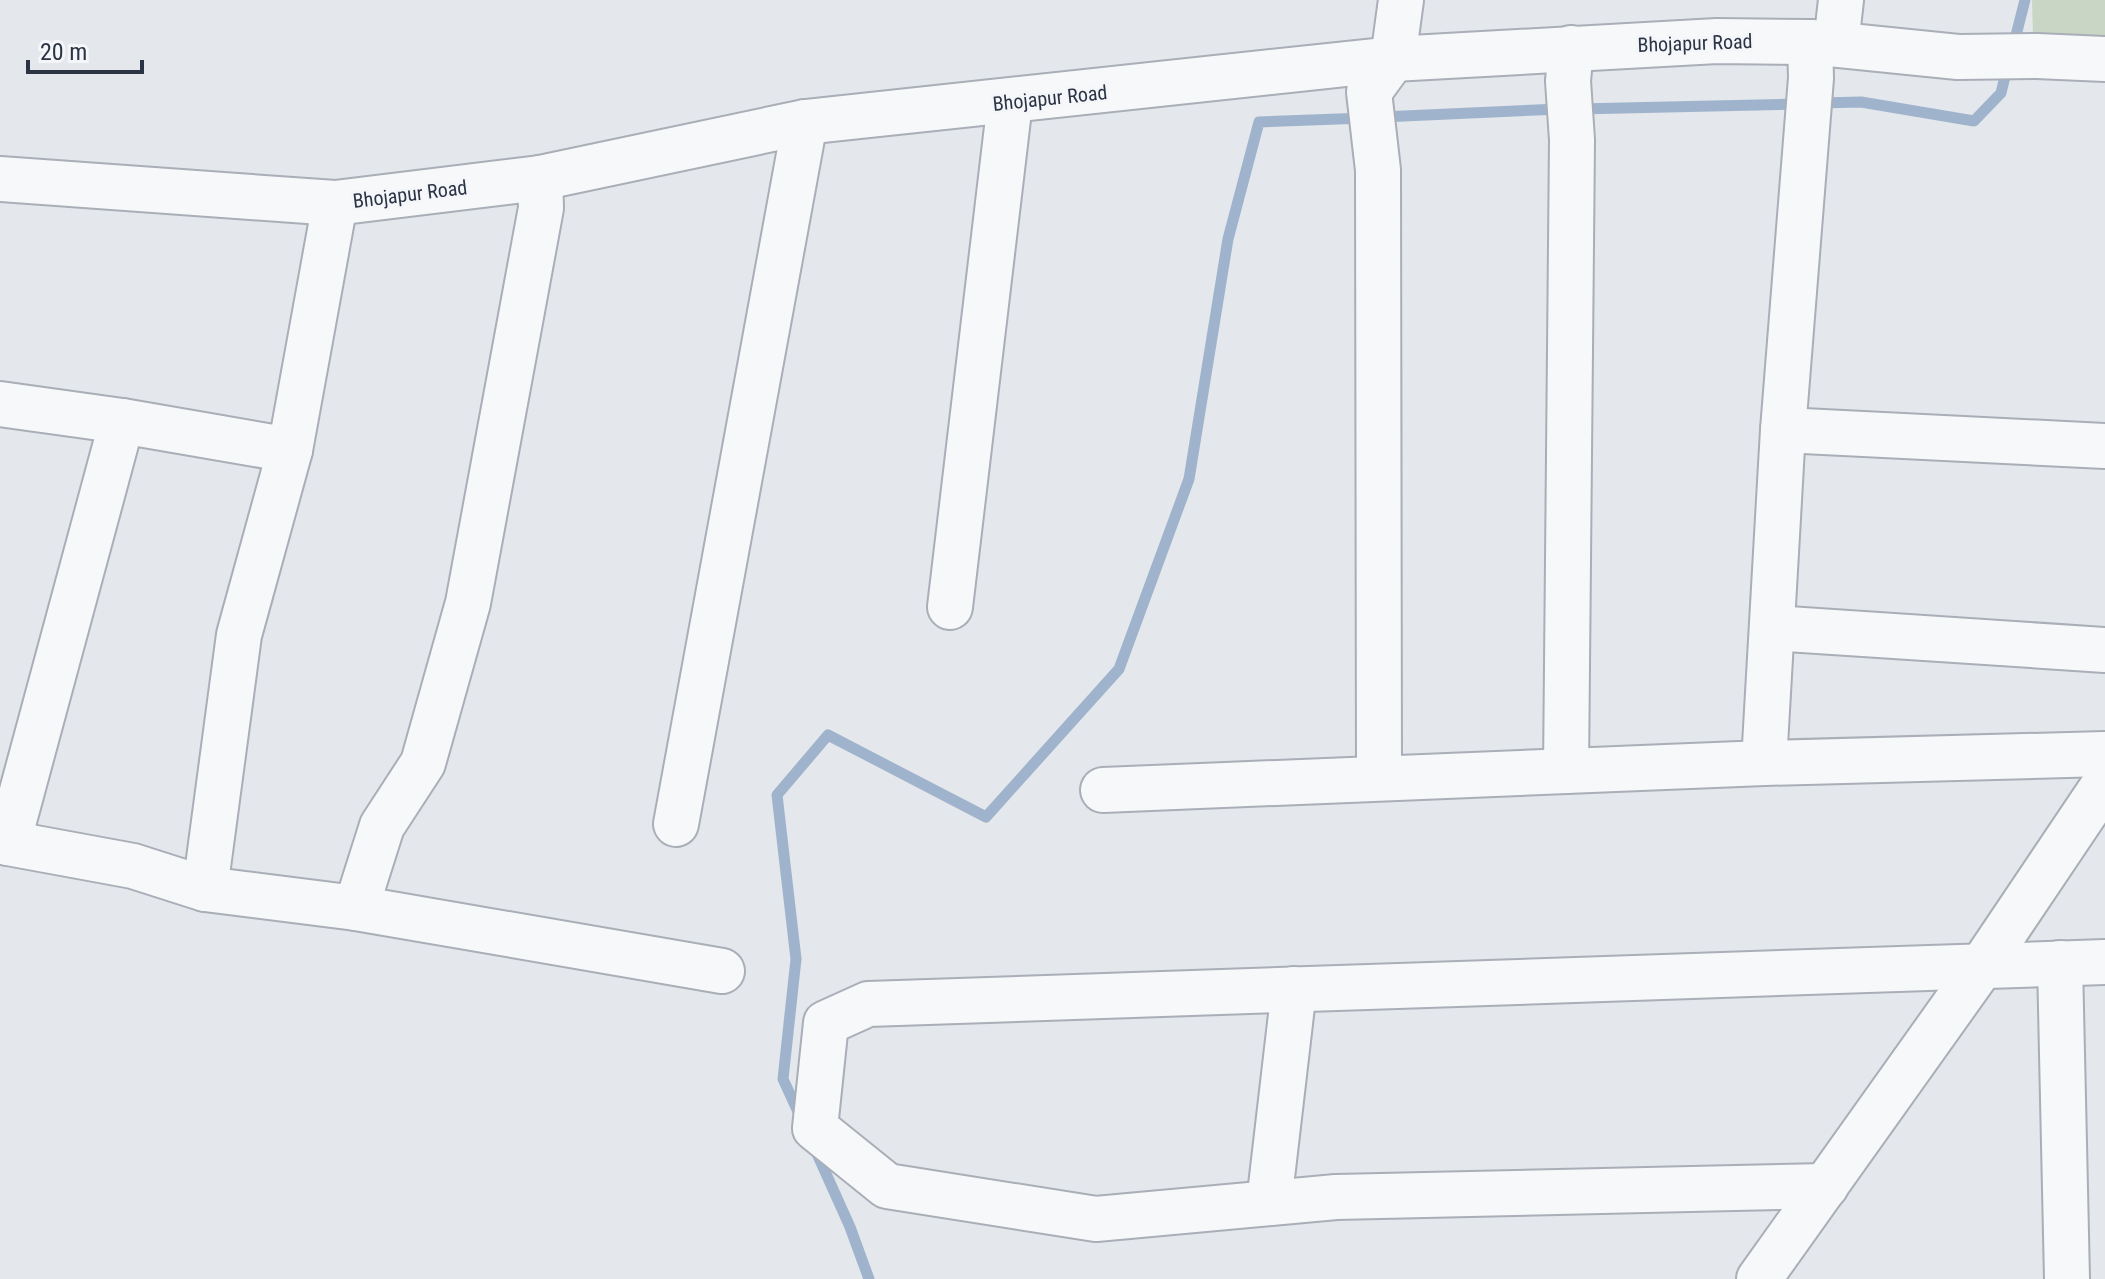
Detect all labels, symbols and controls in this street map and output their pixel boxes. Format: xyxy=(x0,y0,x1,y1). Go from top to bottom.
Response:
scale bar xyxy=(28,24,142,74)
street label: Bhojapur Road xyxy=(1637,29,1753,57)
text: 20 m xyxy=(40,38,87,66)
street label: Bhojapur Road xyxy=(992,80,1108,116)
street label: Bhojapur Road xyxy=(351,175,469,213)

